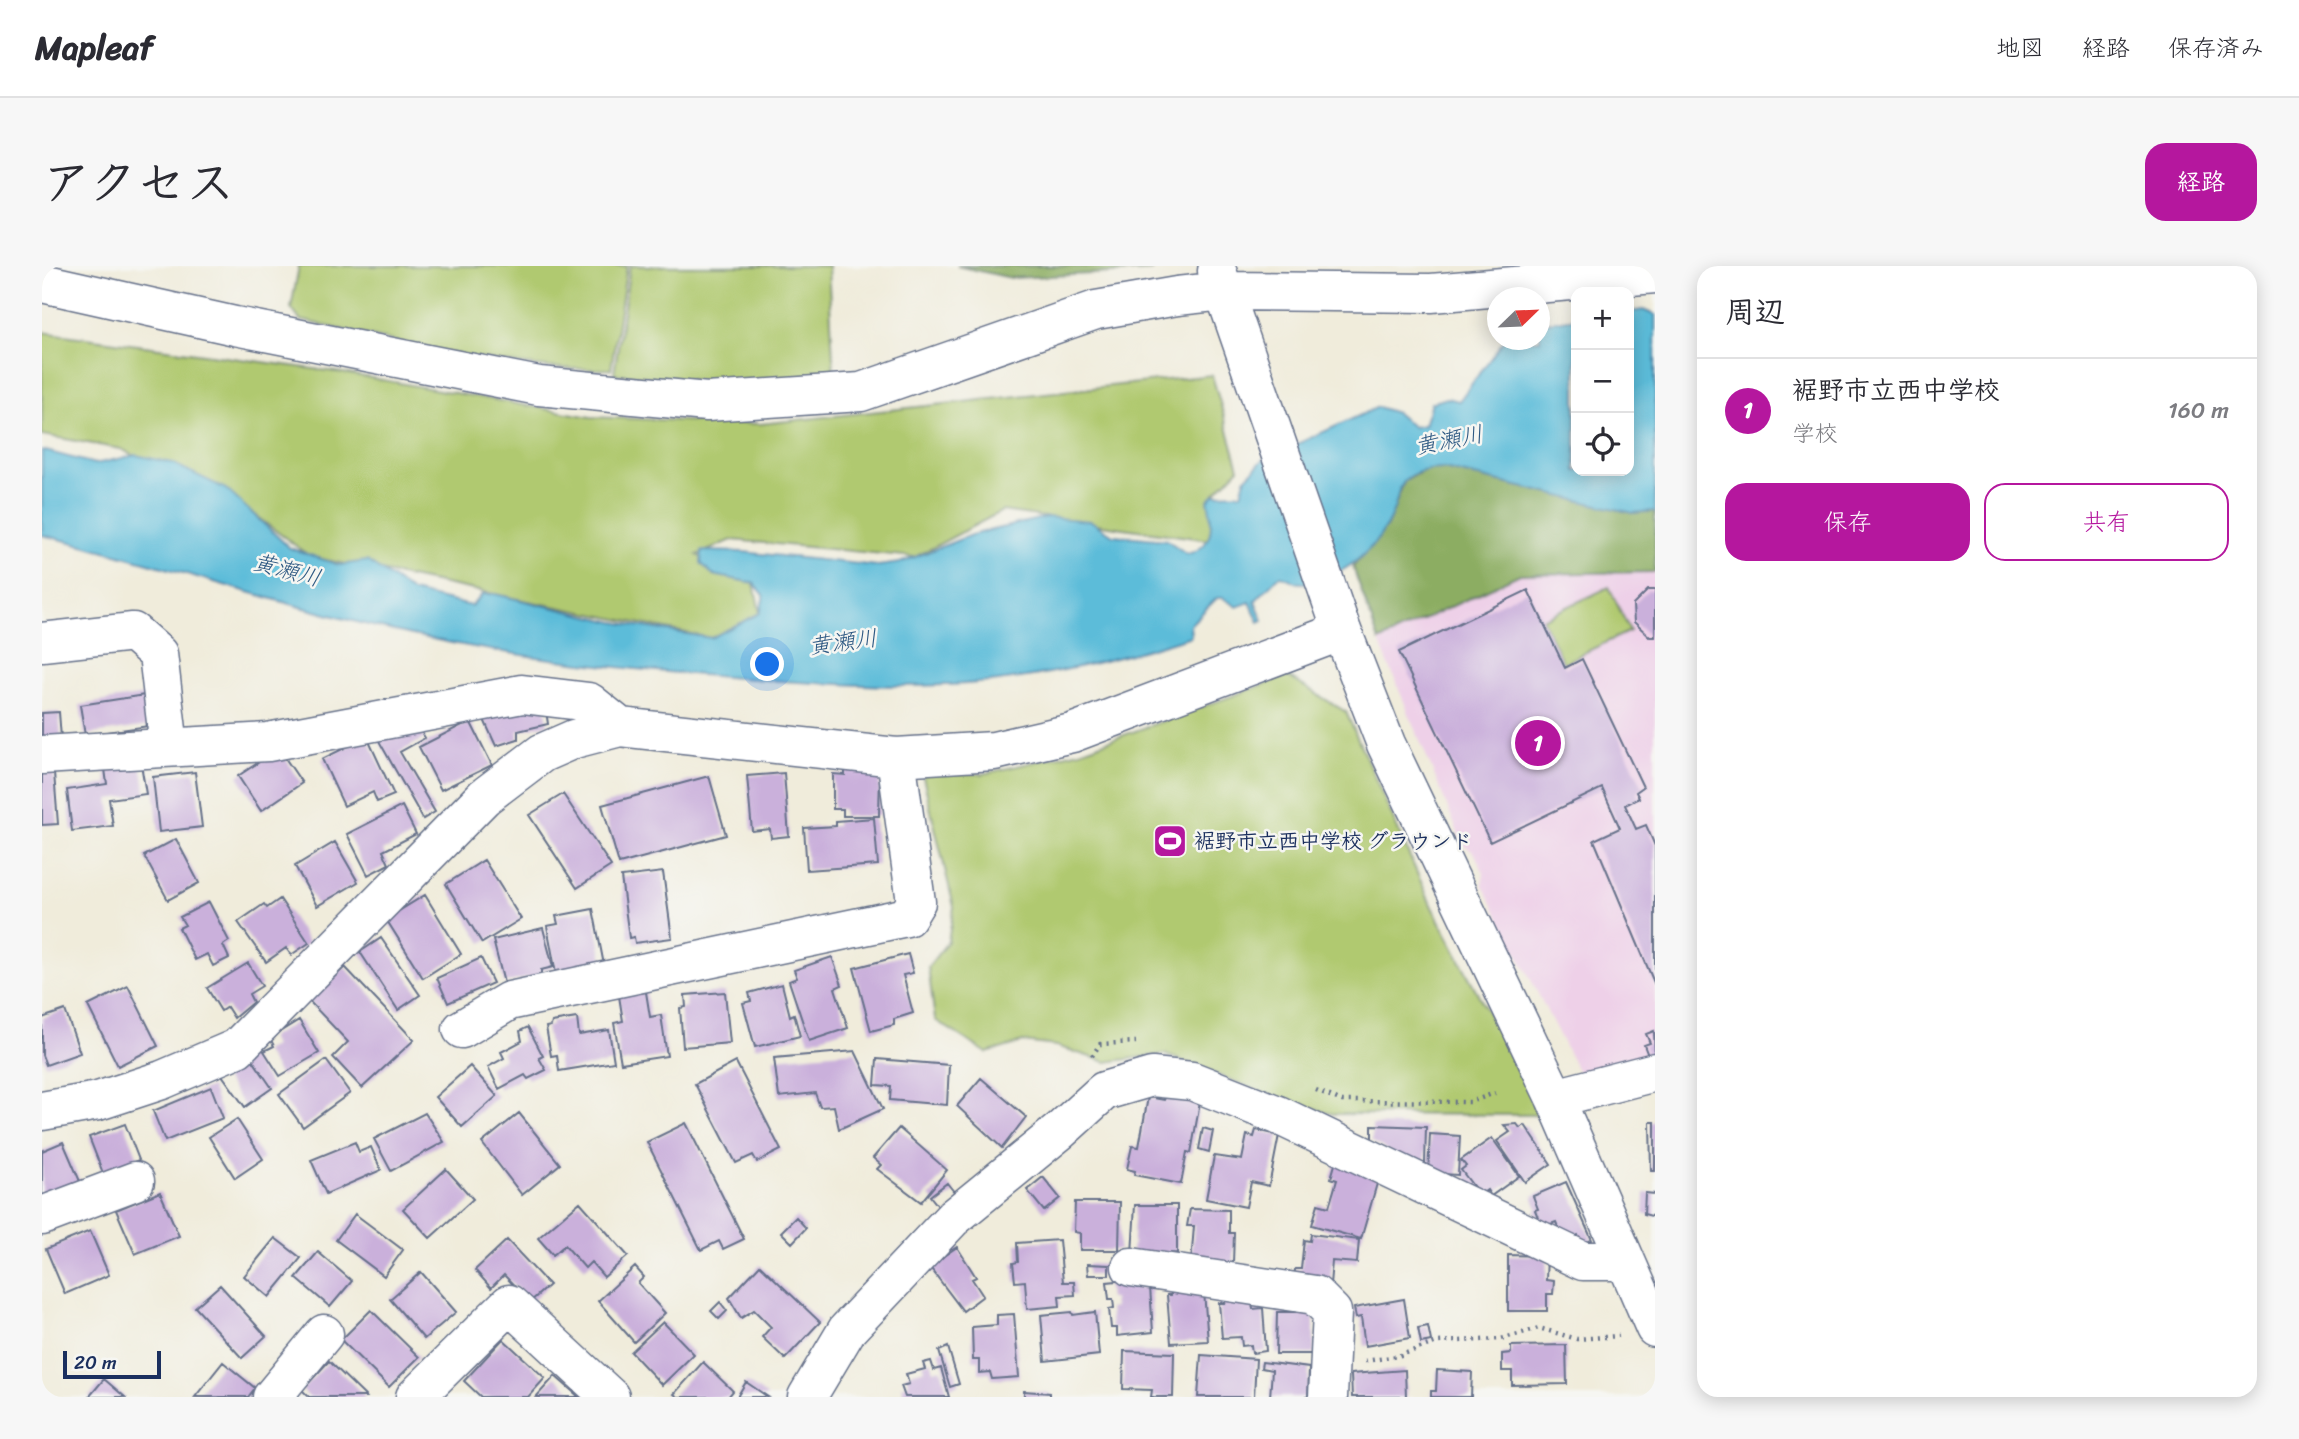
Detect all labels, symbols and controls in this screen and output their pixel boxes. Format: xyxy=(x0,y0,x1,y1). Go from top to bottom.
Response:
text: Mapleaf xyxy=(35,19,153,77)
text: 地図 xyxy=(1996,27,2044,69)
text: 経路 xyxy=(2082,27,2130,69)
text: 保存済み xyxy=(2168,27,2264,69)
text: アクセス xyxy=(42,139,235,226)
button: 経路 xyxy=(2145,143,2257,221)
text: 周辺 xyxy=(1725,285,1785,339)
north arrow xyxy=(1487,287,1550,350)
map controls xyxy=(1571,287,1634,476)
button: + xyxy=(1571,287,1634,350)
button: − xyxy=(1571,350,1634,413)
text: 裾野市立西中学校 xyxy=(1792,367,2000,413)
text: 1 xyxy=(1743,390,1753,431)
text: 160 m xyxy=(2168,390,2229,431)
water label: 黄瀬川 xyxy=(1411,413,1487,467)
button: locate xyxy=(1571,413,1634,476)
text: 学校 xyxy=(1792,413,1838,454)
button: 保存 xyxy=(1725,483,1970,561)
button: 共有 xyxy=(1984,483,2229,561)
water label: 黄瀬川 xyxy=(248,541,326,599)
water label: 黄瀬川 xyxy=(806,617,880,667)
your location xyxy=(750,647,784,681)
pin: 1 xyxy=(1515,717,1561,769)
sports icon: 裾野市立西中学校 グラウンド xyxy=(1151,822,1189,860)
place label: 裾野市立西中学校 グラウンド xyxy=(1194,822,1472,860)
text: 20 m xyxy=(74,1346,117,1379)
scale bar xyxy=(63,1348,161,1380)

